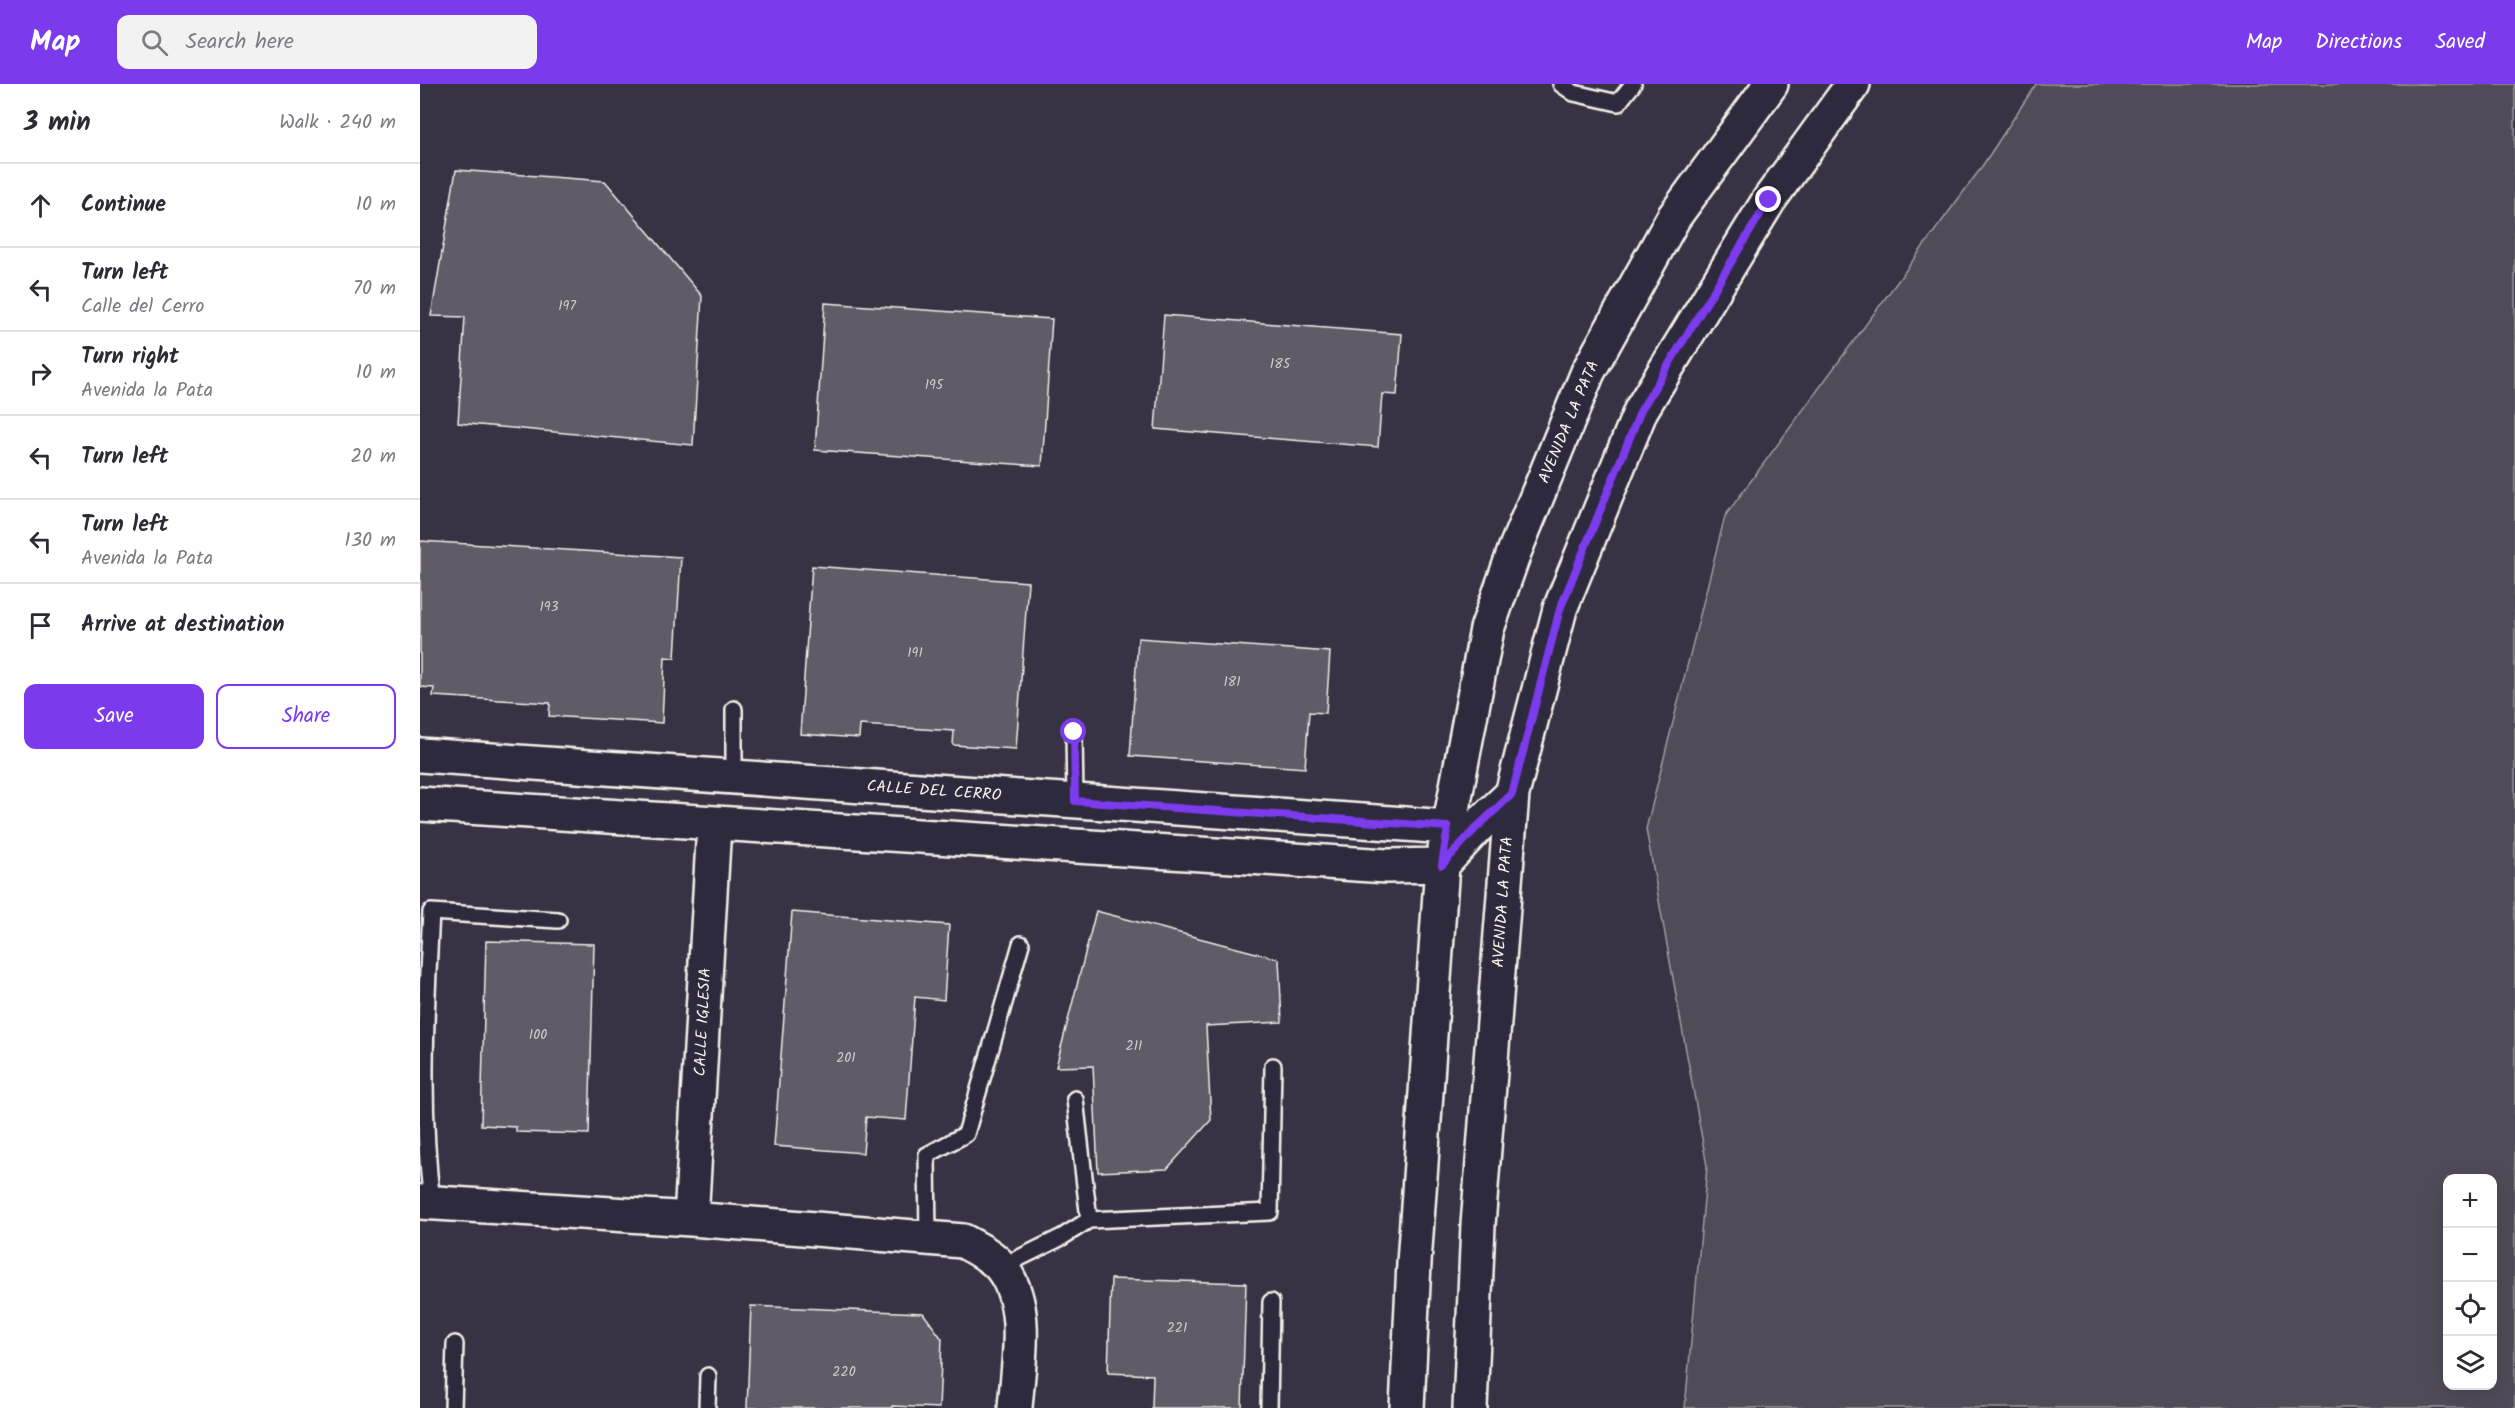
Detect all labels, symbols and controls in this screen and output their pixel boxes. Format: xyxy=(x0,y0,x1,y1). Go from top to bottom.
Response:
search box xyxy=(117,15,537,69)
text: Map xyxy=(30,20,81,65)
text: Search here xyxy=(186,25,294,60)
icon: search xyxy=(138,26,171,59)
text: Map xyxy=(2246,26,2282,59)
text: Directions xyxy=(2315,26,2402,59)
text: Saved xyxy=(2435,26,2485,59)
text: 3 min xyxy=(24,102,91,144)
text: Walk · 240 m xyxy=(279,107,396,139)
route end xyxy=(1755,186,1781,212)
text: Continue xyxy=(81,188,166,223)
icon: ahead xyxy=(24,189,57,222)
text: 10 m xyxy=(356,189,396,221)
text: Turn left xyxy=(81,256,168,291)
icon: left xyxy=(24,273,57,306)
text: 70 m xyxy=(353,273,396,305)
text: Calle del Cerro xyxy=(81,291,204,323)
house number: 197 xyxy=(558,295,576,317)
text: Turn right xyxy=(81,340,179,375)
house number: 185 xyxy=(1270,353,1292,375)
street label: AVENIDA LA PATA xyxy=(1532,356,1606,487)
icon: right xyxy=(24,357,57,390)
text: 10 m xyxy=(356,357,396,389)
house number: 195 xyxy=(925,374,945,396)
text: Avenida la Pata xyxy=(81,375,213,407)
text: Turn left xyxy=(81,440,168,475)
icon: left xyxy=(24,441,57,474)
text: 20 m xyxy=(350,441,396,473)
text: Turn left xyxy=(81,508,168,543)
icon: left xyxy=(24,525,57,558)
text: 130 m xyxy=(344,525,396,557)
text: Avenida la Pata xyxy=(81,543,213,575)
house number: 193 xyxy=(539,596,559,618)
text: Arrive at destination xyxy=(81,608,284,643)
icon: arrive xyxy=(24,609,57,642)
house number: 191 xyxy=(907,642,923,664)
house number: 181 xyxy=(1223,671,1241,693)
button: Save xyxy=(24,684,204,749)
button: Share xyxy=(216,684,396,749)
route start xyxy=(1060,718,1086,744)
street label: CALLE DEL CERRO xyxy=(866,774,1002,808)
street label: AVENIDA LA PATA xyxy=(1486,835,1520,968)
street label: CALLE IGLESIA xyxy=(688,967,718,1077)
house number: 100 xyxy=(529,1024,547,1046)
house number: 211 xyxy=(1126,1035,1142,1057)
house number: 201 xyxy=(836,1047,856,1069)
map controls xyxy=(2443,1174,2497,1390)
button: + xyxy=(2443,1174,2497,1228)
button: − xyxy=(2443,1228,2497,1282)
button: locate xyxy=(2443,1282,2497,1336)
house number: 221 xyxy=(1167,1317,1187,1339)
button: layers xyxy=(2443,1336,2497,1390)
house number: 220 xyxy=(832,1361,856,1383)

